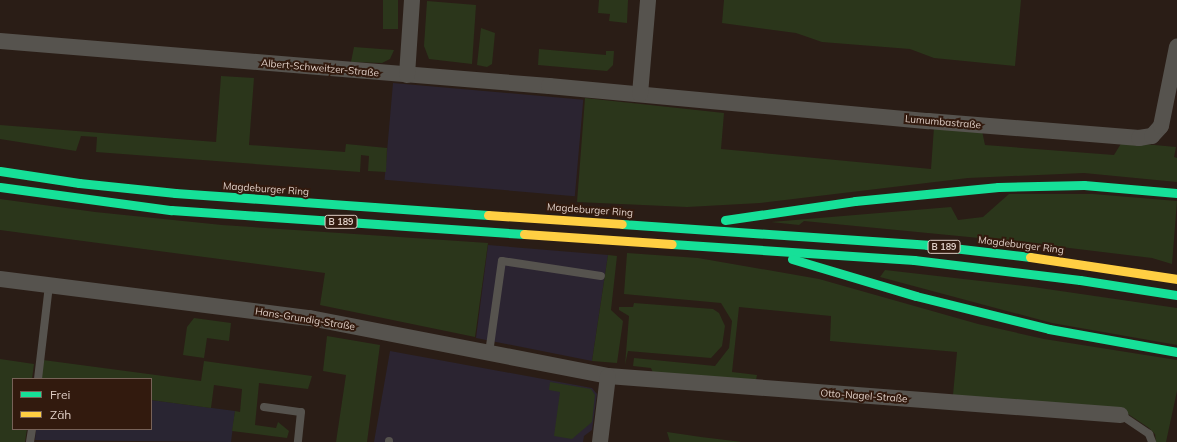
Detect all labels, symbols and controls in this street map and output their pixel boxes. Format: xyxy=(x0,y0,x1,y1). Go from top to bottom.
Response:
street label: Albert-Schweitzer-Straße xyxy=(260,57,380,79)
street label: Lumumbastraße xyxy=(905,113,981,131)
street label: Magdeburger Ring xyxy=(223,180,309,198)
street label: Magdeburger Ring xyxy=(547,201,633,219)
road number: B 189 xyxy=(324,215,358,229)
street label: Magdeburger Ring xyxy=(977,234,1065,256)
road number: B 189 xyxy=(927,240,961,254)
street label: Hans-Grundig-Straße xyxy=(254,305,356,333)
legend xyxy=(12,378,152,430)
text: Frei xyxy=(50,387,70,402)
street label: Otto-Nagel-Straße xyxy=(820,387,908,405)
text: Zäh xyxy=(50,407,71,422)

